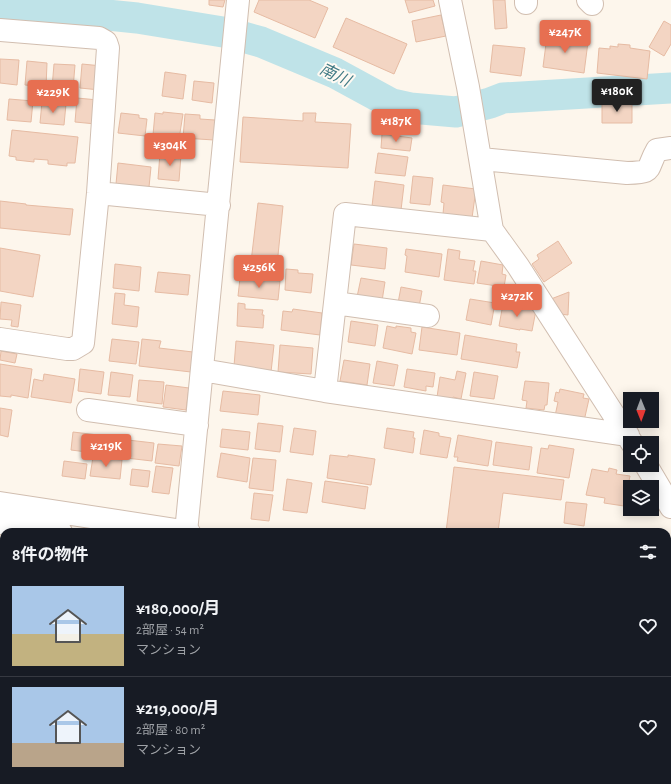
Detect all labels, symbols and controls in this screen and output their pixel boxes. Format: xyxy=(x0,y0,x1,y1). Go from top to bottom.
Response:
pin: ¥247K xyxy=(537,20,593,54)
text: ¥247K xyxy=(549,26,581,39)
water label: 南川 xyxy=(317,60,355,90)
pin: ¥180K xyxy=(589,79,645,113)
pin: ¥229K xyxy=(25,80,81,114)
text: ¥180K xyxy=(601,85,633,98)
text: ¥229K xyxy=(37,86,69,99)
pin: ¥187K xyxy=(368,109,424,143)
text: ¥187K xyxy=(380,115,412,128)
pin: ¥304K xyxy=(142,133,198,167)
text: ¥304K xyxy=(153,139,187,152)
pin: ¥256K xyxy=(231,255,287,289)
text: ¥256K xyxy=(243,261,275,274)
pin: ¥272K xyxy=(489,284,545,318)
text: ¥272K xyxy=(501,290,533,303)
north arrow xyxy=(623,392,659,428)
map controls xyxy=(623,392,659,516)
pin: ¥219K xyxy=(78,434,134,468)
button: locate xyxy=(623,436,659,472)
text: ¥219K xyxy=(90,440,122,453)
button: layers xyxy=(623,480,659,516)
icon: filters xyxy=(637,541,659,563)
text: 8件の物件 xyxy=(12,546,88,563)
text: ¥180,000/月 xyxy=(136,600,221,617)
icon: home xyxy=(44,602,92,650)
icon: heart xyxy=(637,615,659,637)
text: 2部屋 · 54 m² xyxy=(136,624,204,637)
text: マンション xyxy=(136,644,201,657)
text: ¥219,000/月 xyxy=(136,700,220,717)
icon: home xyxy=(44,703,92,751)
icon: heart xyxy=(637,716,659,738)
text: 2部屋 · 80 m² xyxy=(136,724,205,737)
text: マンション xyxy=(136,744,201,757)

